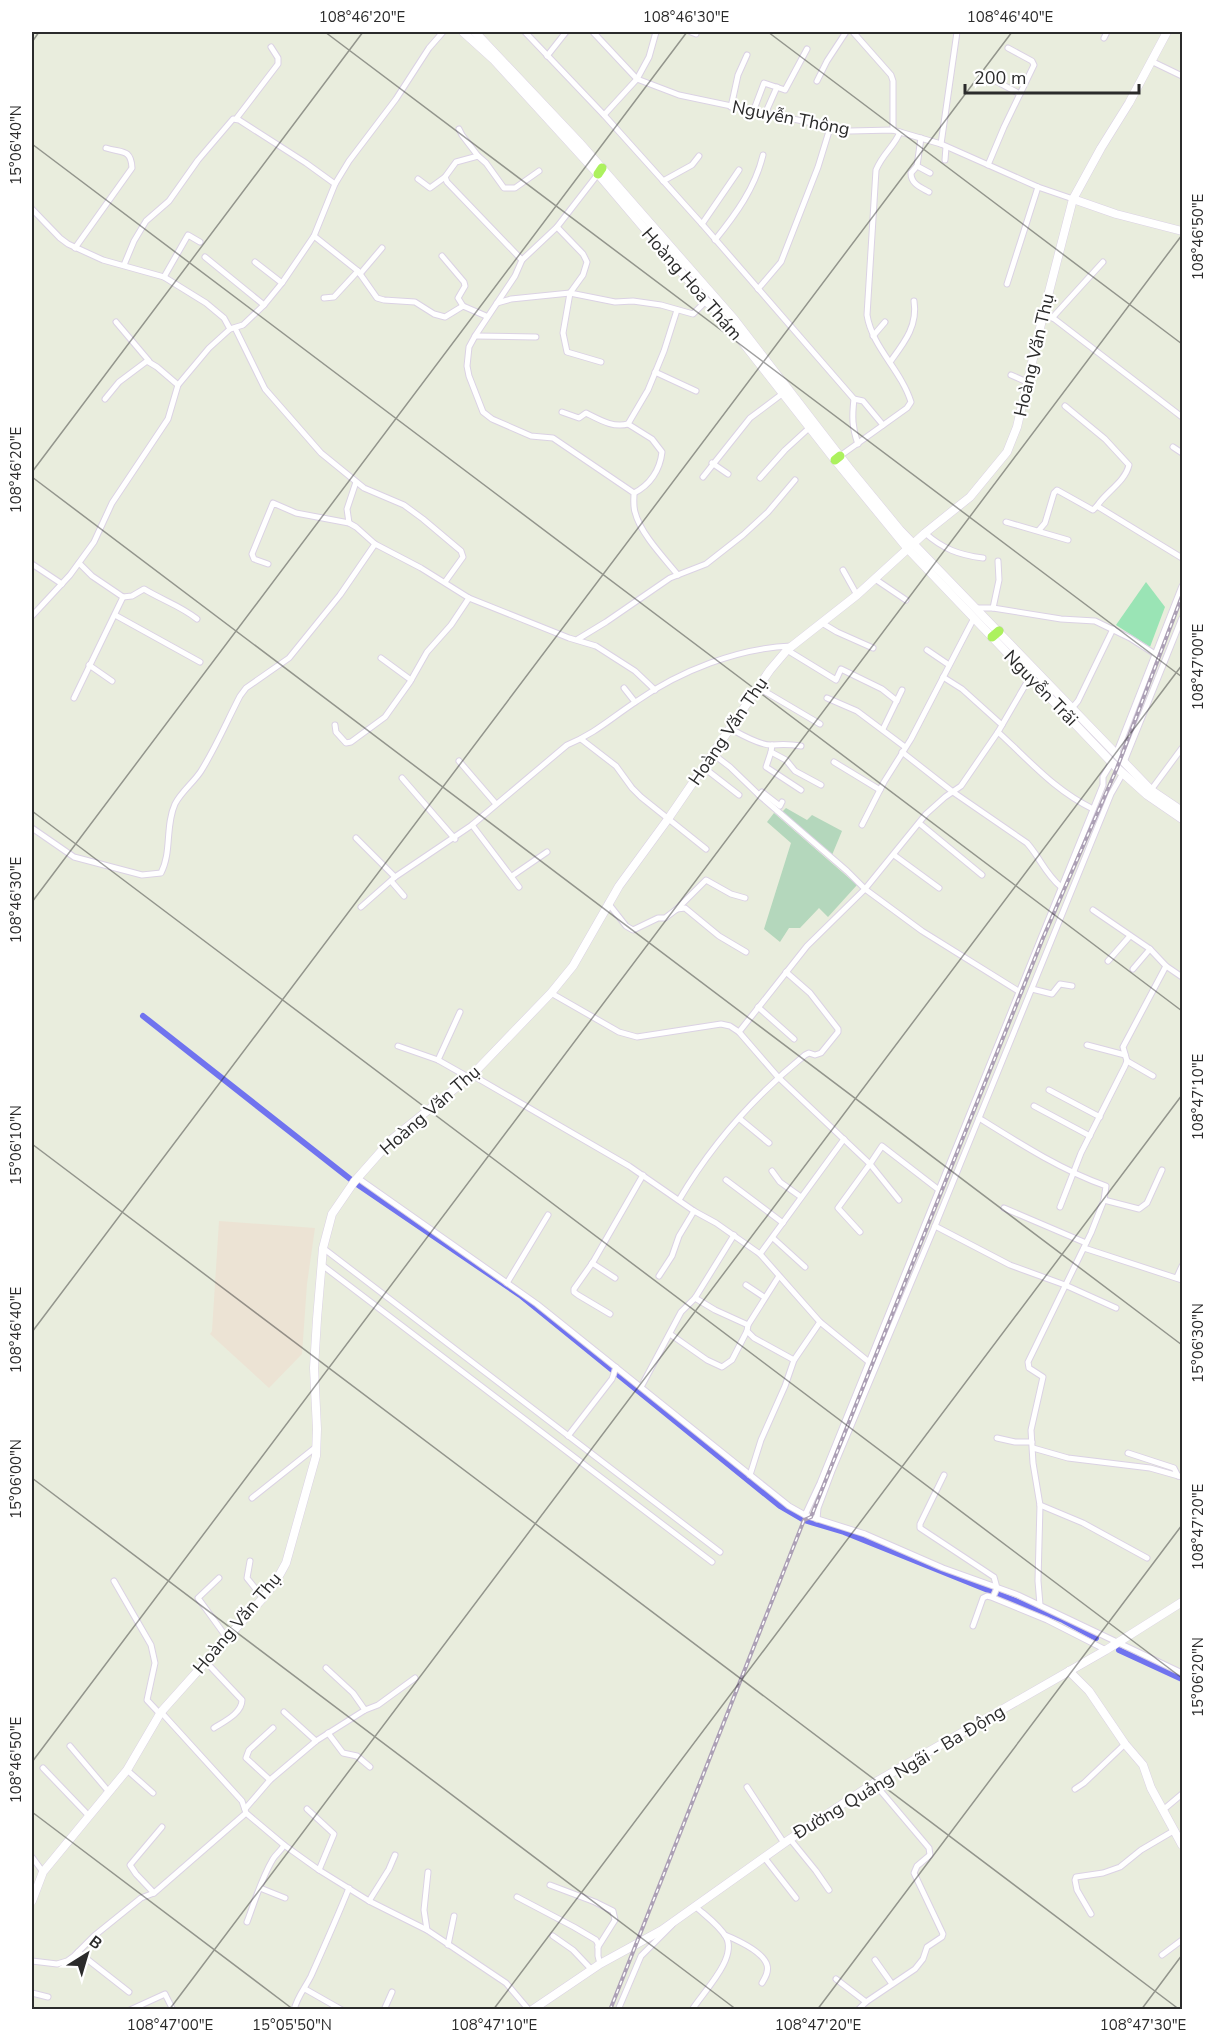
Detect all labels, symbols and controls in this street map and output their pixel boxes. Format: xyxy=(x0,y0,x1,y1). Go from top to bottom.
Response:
text: 108°46'20"E xyxy=(319,7,405,27)
text: 108°46'30"E xyxy=(643,7,729,27)
text: 108°46'40"E xyxy=(967,7,1053,27)
scale bar xyxy=(965,57,1139,95)
text: 200 m xyxy=(974,66,1026,90)
street label: Nguyễn Thông xyxy=(730,95,852,141)
text: 15°06'40"N xyxy=(6,105,26,185)
text: 108°46'50"E xyxy=(1188,194,1208,280)
street label: Hoàng Hoa Thám xyxy=(636,222,748,346)
street label: Hoàng Văn Thụ xyxy=(1008,291,1060,419)
text: 108°46'20"E xyxy=(6,427,26,513)
text: 108°47'00"E xyxy=(1188,624,1208,710)
street label: Nguyễn Trãi xyxy=(999,645,1083,731)
street label: Hoàng Văn Thụ xyxy=(683,672,773,790)
text: 108°46'30"E xyxy=(6,857,26,943)
text: 108°47'10"E xyxy=(1188,1054,1208,1140)
street label: Hoàng Văn Thụ xyxy=(375,1060,485,1160)
text: 15°06'10"N xyxy=(6,1105,26,1185)
text: 108°46'40"E xyxy=(6,1287,26,1373)
text: 15°06'30"N xyxy=(1188,1303,1208,1383)
text: 15°06'00"N xyxy=(6,1439,26,1519)
text: 108°47'20"E xyxy=(1188,1484,1208,1570)
street label: Hoàng Văn Thụ xyxy=(187,1567,287,1679)
text: 15°06'20"N xyxy=(1188,1637,1208,1717)
street label: Đường Quảng Ngãi - Ba Động xyxy=(788,1699,1009,1845)
text: 108°46'50"E xyxy=(6,1717,26,1803)
north arrow xyxy=(57,1924,117,1984)
text: B xyxy=(84,1931,106,1955)
text: 108°47'00"E xyxy=(127,2015,213,2035)
text: 15°05'50"N xyxy=(252,2015,332,2035)
text: 108°47'10"E xyxy=(451,2015,537,2035)
text: 108°47'20"E xyxy=(775,2015,861,2035)
text: 108°47'30"E xyxy=(1100,2015,1186,2035)

